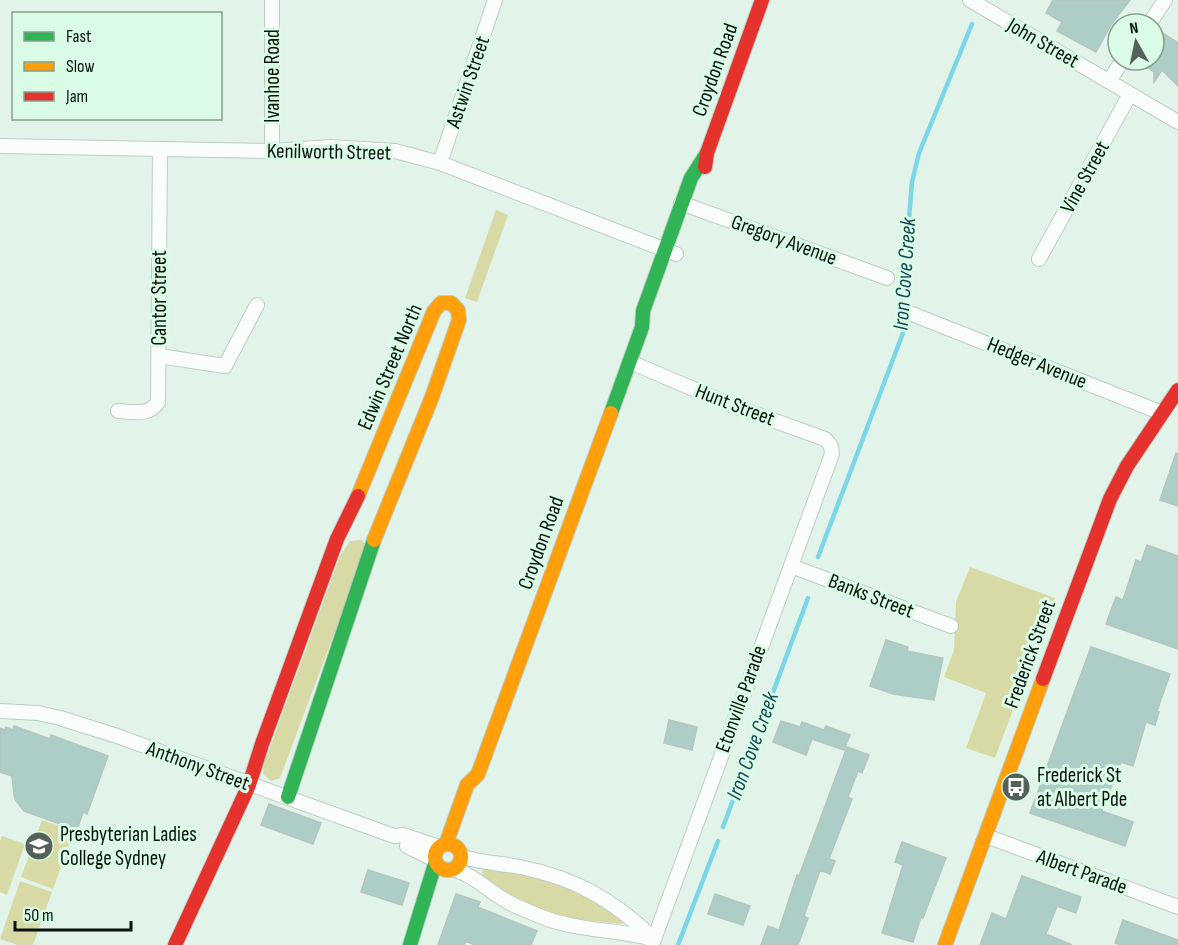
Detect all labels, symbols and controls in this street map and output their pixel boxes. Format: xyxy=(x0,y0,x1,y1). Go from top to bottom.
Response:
legend xyxy=(12,12,222,120)
street label: John Street xyxy=(1002,12,1083,73)
north arrow xyxy=(1106,12,1166,72)
text: N xyxy=(1128,19,1140,39)
street label: Croydon Road xyxy=(687,20,743,120)
text: Fast xyxy=(66,26,92,47)
street label: Ivanhoe Road xyxy=(260,29,285,123)
street label: Astwin Street xyxy=(440,33,495,132)
text: Slow xyxy=(66,56,95,77)
text: Jam xyxy=(65,86,88,107)
street label: Vine Street xyxy=(1055,137,1115,217)
street label: Kenilworth Street xyxy=(267,138,391,166)
street label: Gregory Avenue xyxy=(728,209,840,271)
water label: Iron Cove Creek xyxy=(888,216,922,331)
street label: Cantor Street xyxy=(147,250,172,346)
street label: Edwin Street North xyxy=(352,300,428,434)
street label: Hedger Avenue xyxy=(983,332,1091,394)
street label: Hunt Street xyxy=(692,379,778,431)
street label: Croydon Road xyxy=(513,493,569,593)
street label: Banks Street xyxy=(825,568,917,624)
street label: Frederick Street xyxy=(999,596,1061,712)
street label: Etonville Parade xyxy=(710,642,772,756)
water label: Iron Cove Creek xyxy=(721,688,785,804)
street label: Anthony Street xyxy=(142,736,253,796)
place label: Frederick St at Albert Pde xyxy=(1037,763,1127,812)
bus stop icon: Frederick St at Albert Pde xyxy=(1000,771,1032,803)
place label: Presbyterian Ladies College Sydney xyxy=(60,822,197,871)
school or university icon: Presbyterian Ladies College Sydney xyxy=(23,830,55,862)
street label: Albert Parade xyxy=(1033,844,1130,900)
scale bar xyxy=(15,894,130,932)
text: 50 m xyxy=(24,905,54,926)

